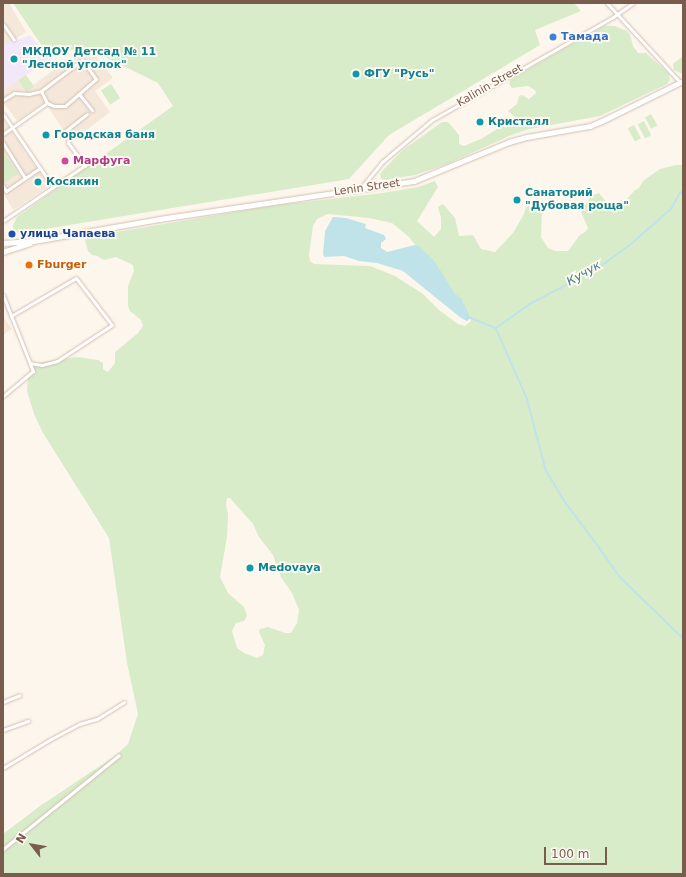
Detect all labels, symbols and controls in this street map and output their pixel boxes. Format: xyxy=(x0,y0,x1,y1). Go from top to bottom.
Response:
place label: Тамада xyxy=(561,30,609,44)
marker: Тамада xyxy=(548,32,558,42)
place label: МКДОУ Детсад № 11 "Лесной уголок" xyxy=(22,46,156,72)
marker: МКДОУ Детсад № 11 "Лесной уголок" xyxy=(9,54,19,64)
street label: Kalinin Street xyxy=(455,62,525,110)
place label: ФГУ "Русь" xyxy=(364,67,434,81)
marker: ФГУ "Русь" xyxy=(351,69,361,79)
place label: Кристалл xyxy=(488,115,549,129)
marker: Кристалл xyxy=(475,117,485,127)
place label: Городская баня xyxy=(54,128,155,142)
marker: Городская баня xyxy=(41,130,51,140)
place label: Марфуга xyxy=(73,154,130,168)
marker: Марфуга xyxy=(60,156,70,166)
place label: Косякин xyxy=(46,175,99,189)
marker: Косякин xyxy=(33,177,43,187)
street label: Lenin Street xyxy=(333,177,401,199)
place label: Санаторий "Дубовая роща" xyxy=(525,187,629,213)
marker: Санаторий "Дубовая роща" xyxy=(512,195,522,205)
place label: улица Чапаева xyxy=(20,227,116,241)
marker: улица Чапаева xyxy=(7,229,17,239)
place label: Fburger xyxy=(37,258,86,272)
water label: Кучук xyxy=(564,258,604,290)
marker: Fburger xyxy=(24,260,34,270)
place label: Medovaya xyxy=(258,561,321,575)
marker: Medovaya xyxy=(245,563,255,573)
north arrow xyxy=(12,825,52,865)
text: N xyxy=(13,831,29,846)
scale bar xyxy=(546,839,609,865)
text: 100 m xyxy=(551,847,589,861)

